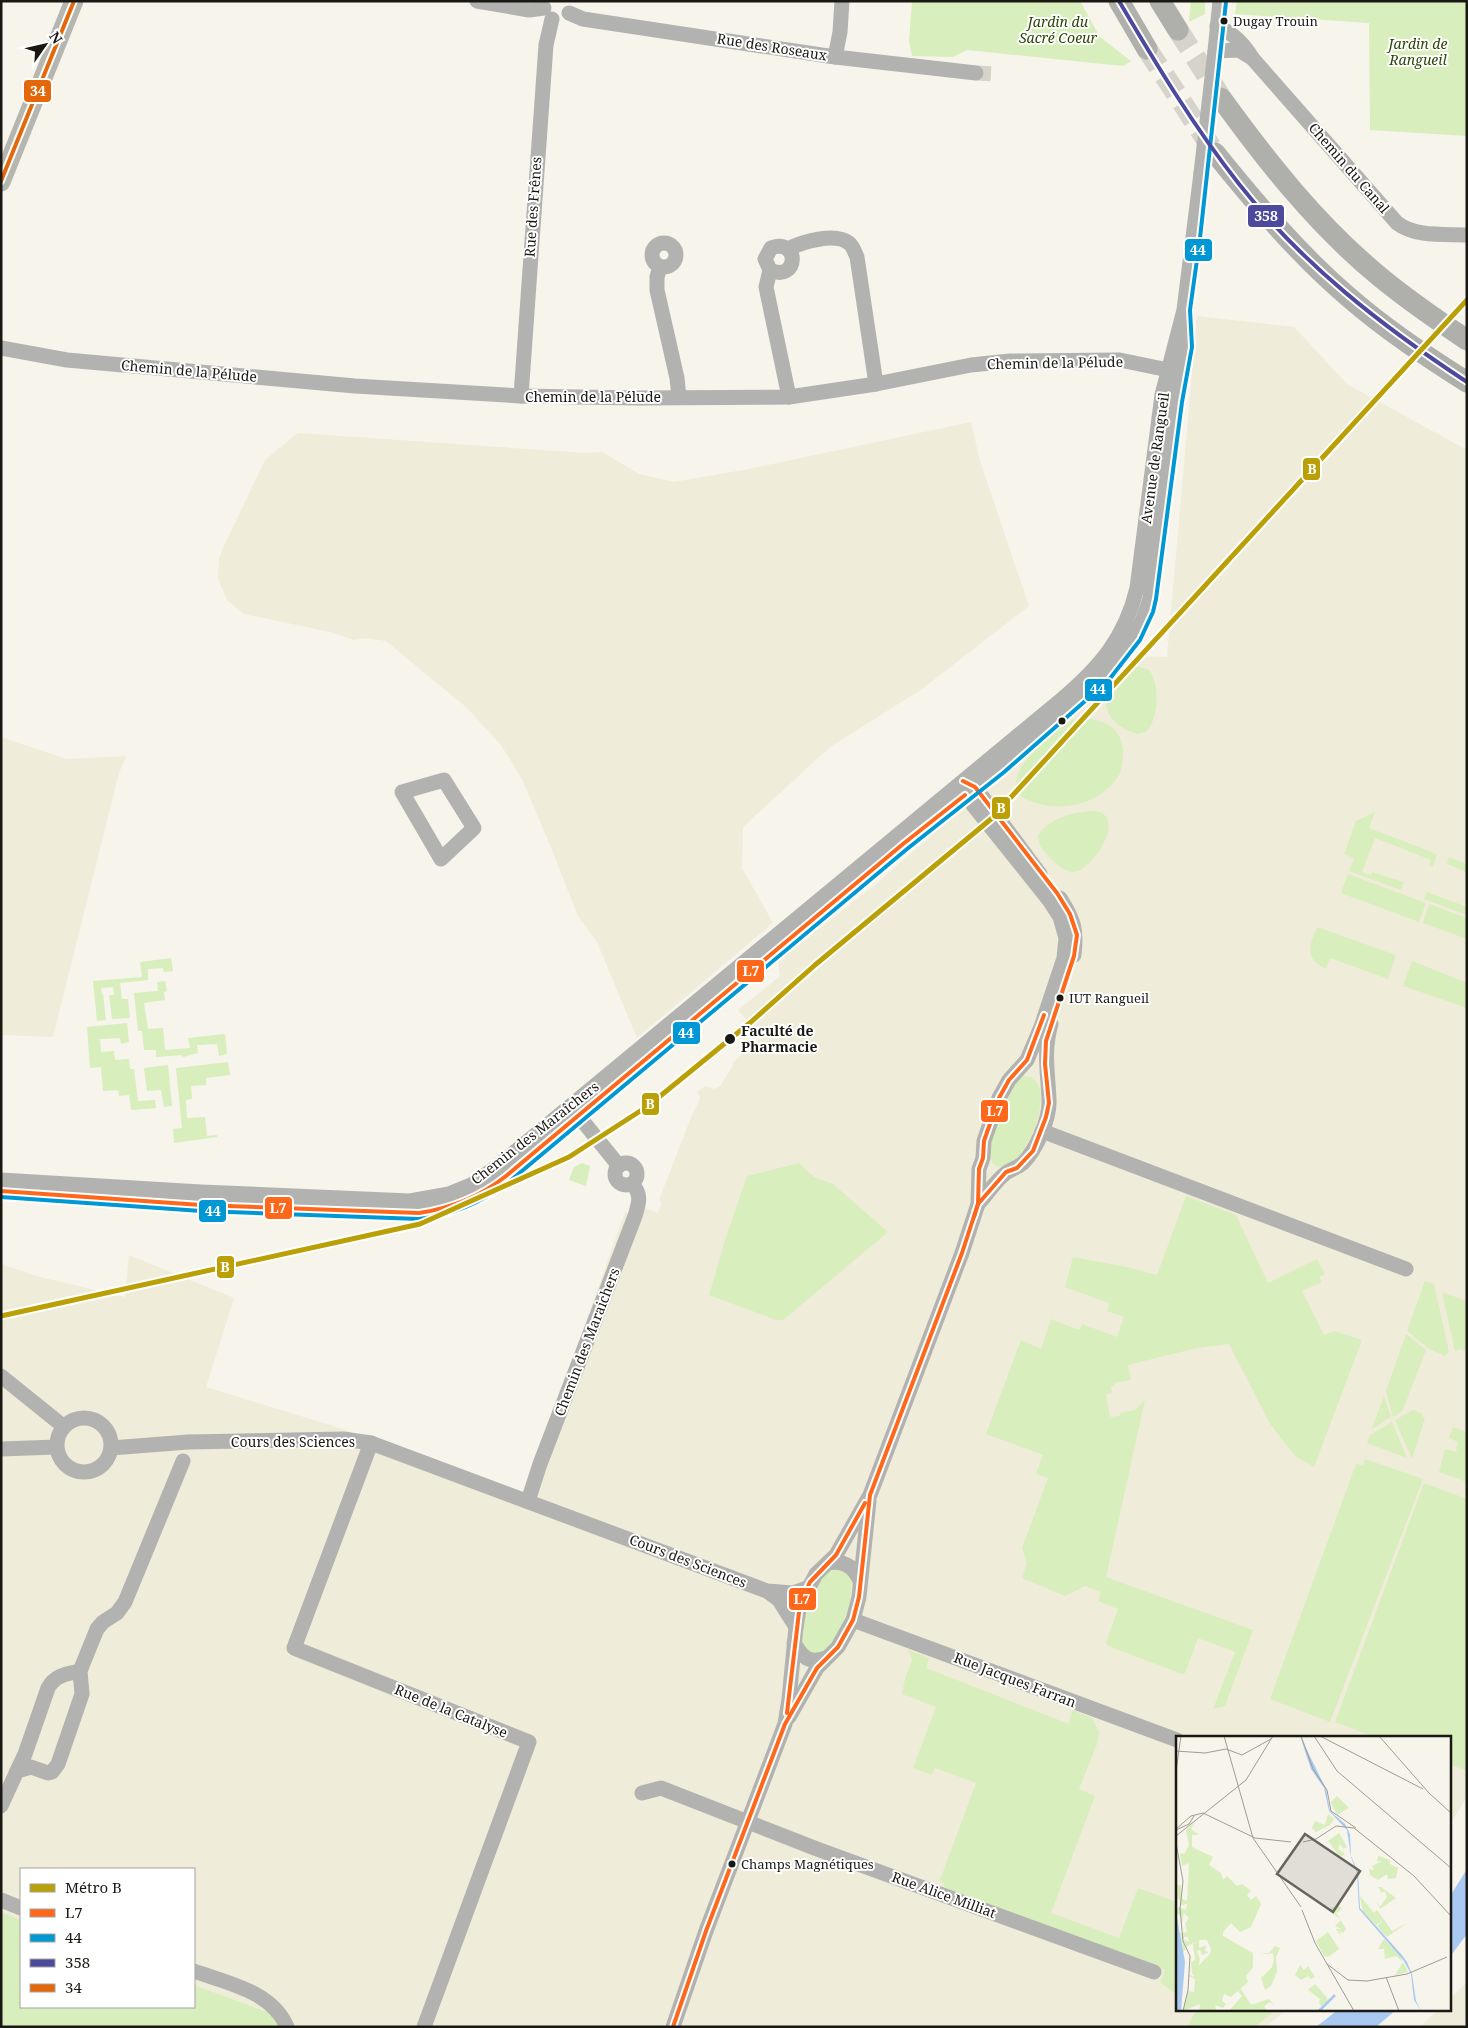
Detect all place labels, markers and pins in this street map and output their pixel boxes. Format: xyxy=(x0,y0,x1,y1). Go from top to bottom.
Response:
place label: Dugay Trouin xyxy=(1233,12,1318,30)
marker: Dugay Trouin xyxy=(1219,16,1229,26)
unlabelled marker xyxy=(1057,716,1067,726)
place label: IUT Rangueil xyxy=(1069,989,1149,1007)
marker: IUT Rangueil xyxy=(1055,993,1065,1003)
place label: Faculté de Pharmacie xyxy=(741,1021,818,1056)
marker: Faculté de Pharmacie xyxy=(723,1032,737,1046)
place label: Champs Magnétiques xyxy=(741,1855,874,1873)
marker: Champs Magnétiques xyxy=(727,1859,737,1869)

